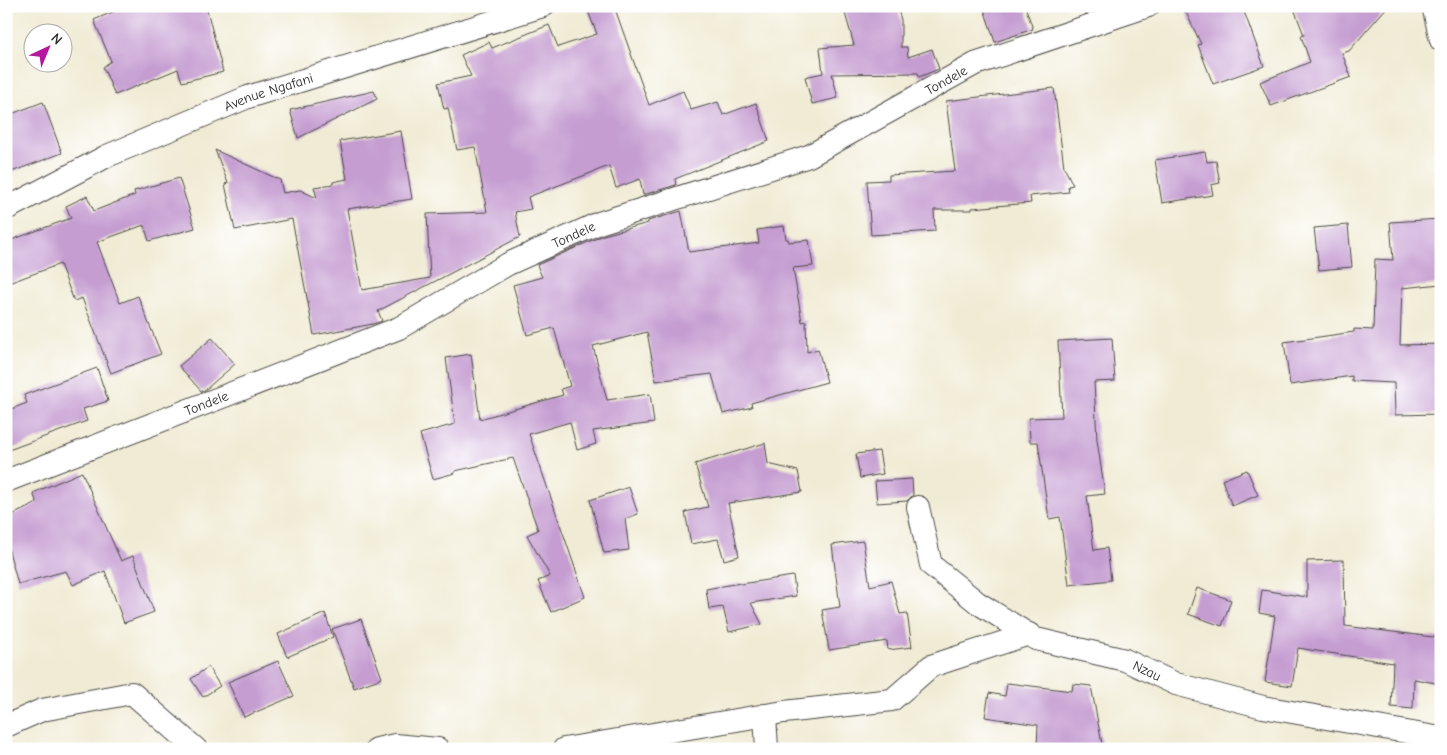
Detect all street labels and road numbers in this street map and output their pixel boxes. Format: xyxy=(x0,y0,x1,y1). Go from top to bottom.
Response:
street label: Tondele xyxy=(922,62,970,99)
street label: Avenue Ngafani xyxy=(221,69,315,115)
street label: Tondele xyxy=(549,217,598,252)
street label: Tondele xyxy=(182,387,231,419)
street label: Nzau xyxy=(1130,656,1164,684)

